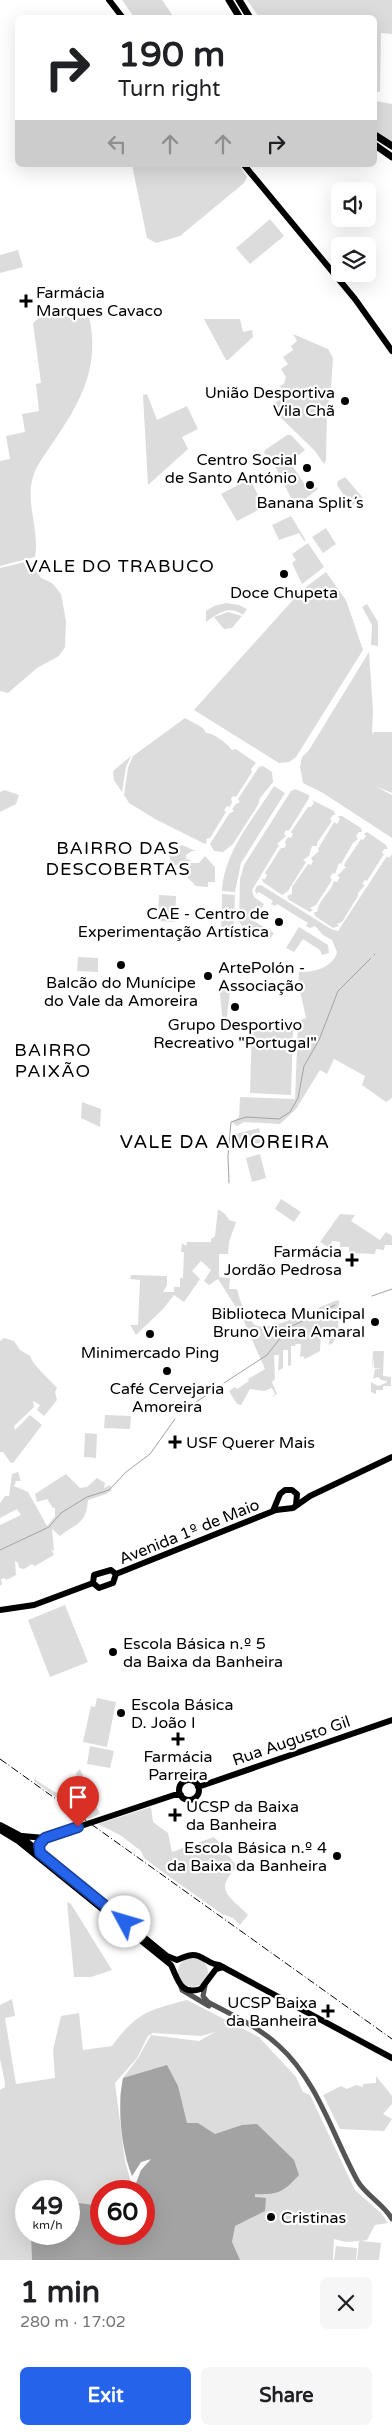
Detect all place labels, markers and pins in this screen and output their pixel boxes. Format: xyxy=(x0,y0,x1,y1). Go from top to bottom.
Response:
place label: Farmácia Marques Cavaco xyxy=(36,283,163,321)
marker: Farmácia Marques Cavaco xyxy=(20,295,32,307)
place label: União Desportiva Vila Chã xyxy=(205,383,335,421)
marker: União Desportiva Vila Chã xyxy=(339,395,351,407)
place label: Centro Social de Santo António xyxy=(165,450,297,488)
marker: Centro Social de Santo António xyxy=(301,462,313,474)
marker: Banana Split´s xyxy=(304,479,316,491)
place label: Banana Split´s xyxy=(256,493,364,513)
marker: Doce Chupeta xyxy=(278,568,290,580)
place label: Doce Chupeta xyxy=(230,583,338,603)
place label: CAE - Centro de Experimentação Artística xyxy=(78,904,269,942)
marker: CAE - Centro de Experimentação Artística xyxy=(273,916,285,928)
place label: ArtePolón - Associação xyxy=(218,958,305,996)
marker: Balcão do Munícipe do Vale da Amoreira xyxy=(115,959,127,971)
marker: ArtePolón - Associação xyxy=(202,970,214,982)
place label: Balcão do Munícipe do Vale da Amoreira xyxy=(44,973,198,1011)
marker: Grupo Desportivo Recreativo "Portugal" xyxy=(229,1001,241,1013)
place label: Grupo Desportivo Recreativo "Portugal" xyxy=(153,1015,317,1053)
place label: Farmácia Jordão Pedrosa xyxy=(224,1242,342,1280)
marker: Farmácia Jordão Pedrosa xyxy=(346,1254,358,1266)
place label: Biblioteca Municipal Bruno Vieira Amaral xyxy=(211,1304,365,1342)
marker: Biblioteca Municipal Bruno Vieira Amaral xyxy=(369,1316,381,1328)
marker: Minimercado Ping xyxy=(144,1328,156,1340)
place label: Minimercado Ping xyxy=(81,1343,219,1363)
marker: Café Cervejaria Amoreira xyxy=(161,1365,173,1377)
place label: Café Cervejaria Amoreira xyxy=(110,1379,224,1417)
place label: USF Querer Mais xyxy=(186,1433,315,1453)
marker: USF Querer Mais xyxy=(168,1435,182,1449)
place label: Escola Básica n.º 5 da Baixa da Banheira xyxy=(123,1634,283,1672)
marker: Escola Básica n.º 5 da Baixa da Banheira xyxy=(107,1646,119,1658)
place label: Escola Básica D. João I xyxy=(131,1695,233,1733)
marker: Escola Básica D. João I xyxy=(115,1707,127,1719)
marker: Farmácia Parreira xyxy=(172,1733,184,1745)
place label: Farmácia Parreira xyxy=(144,1747,212,1785)
pin xyxy=(57,1776,99,1827)
place label: UCSP da Baixa da Banheira xyxy=(186,1797,299,1835)
marker: UCSP da Baixa da Banheira xyxy=(168,1808,182,1822)
place label: Escola Básica n.º 4 da Baixa da Banheira xyxy=(167,1838,327,1876)
marker: Escola Básica n.º 4 da Baixa da Banheira xyxy=(331,1850,343,1862)
place label: UCSP Baixa da Banheira xyxy=(226,1993,317,2031)
marker: UCSP Baixa da Banheira xyxy=(321,2004,335,2018)
place label: Cristinas xyxy=(281,2208,346,2228)
marker: Cristinas xyxy=(265,2211,277,2223)

